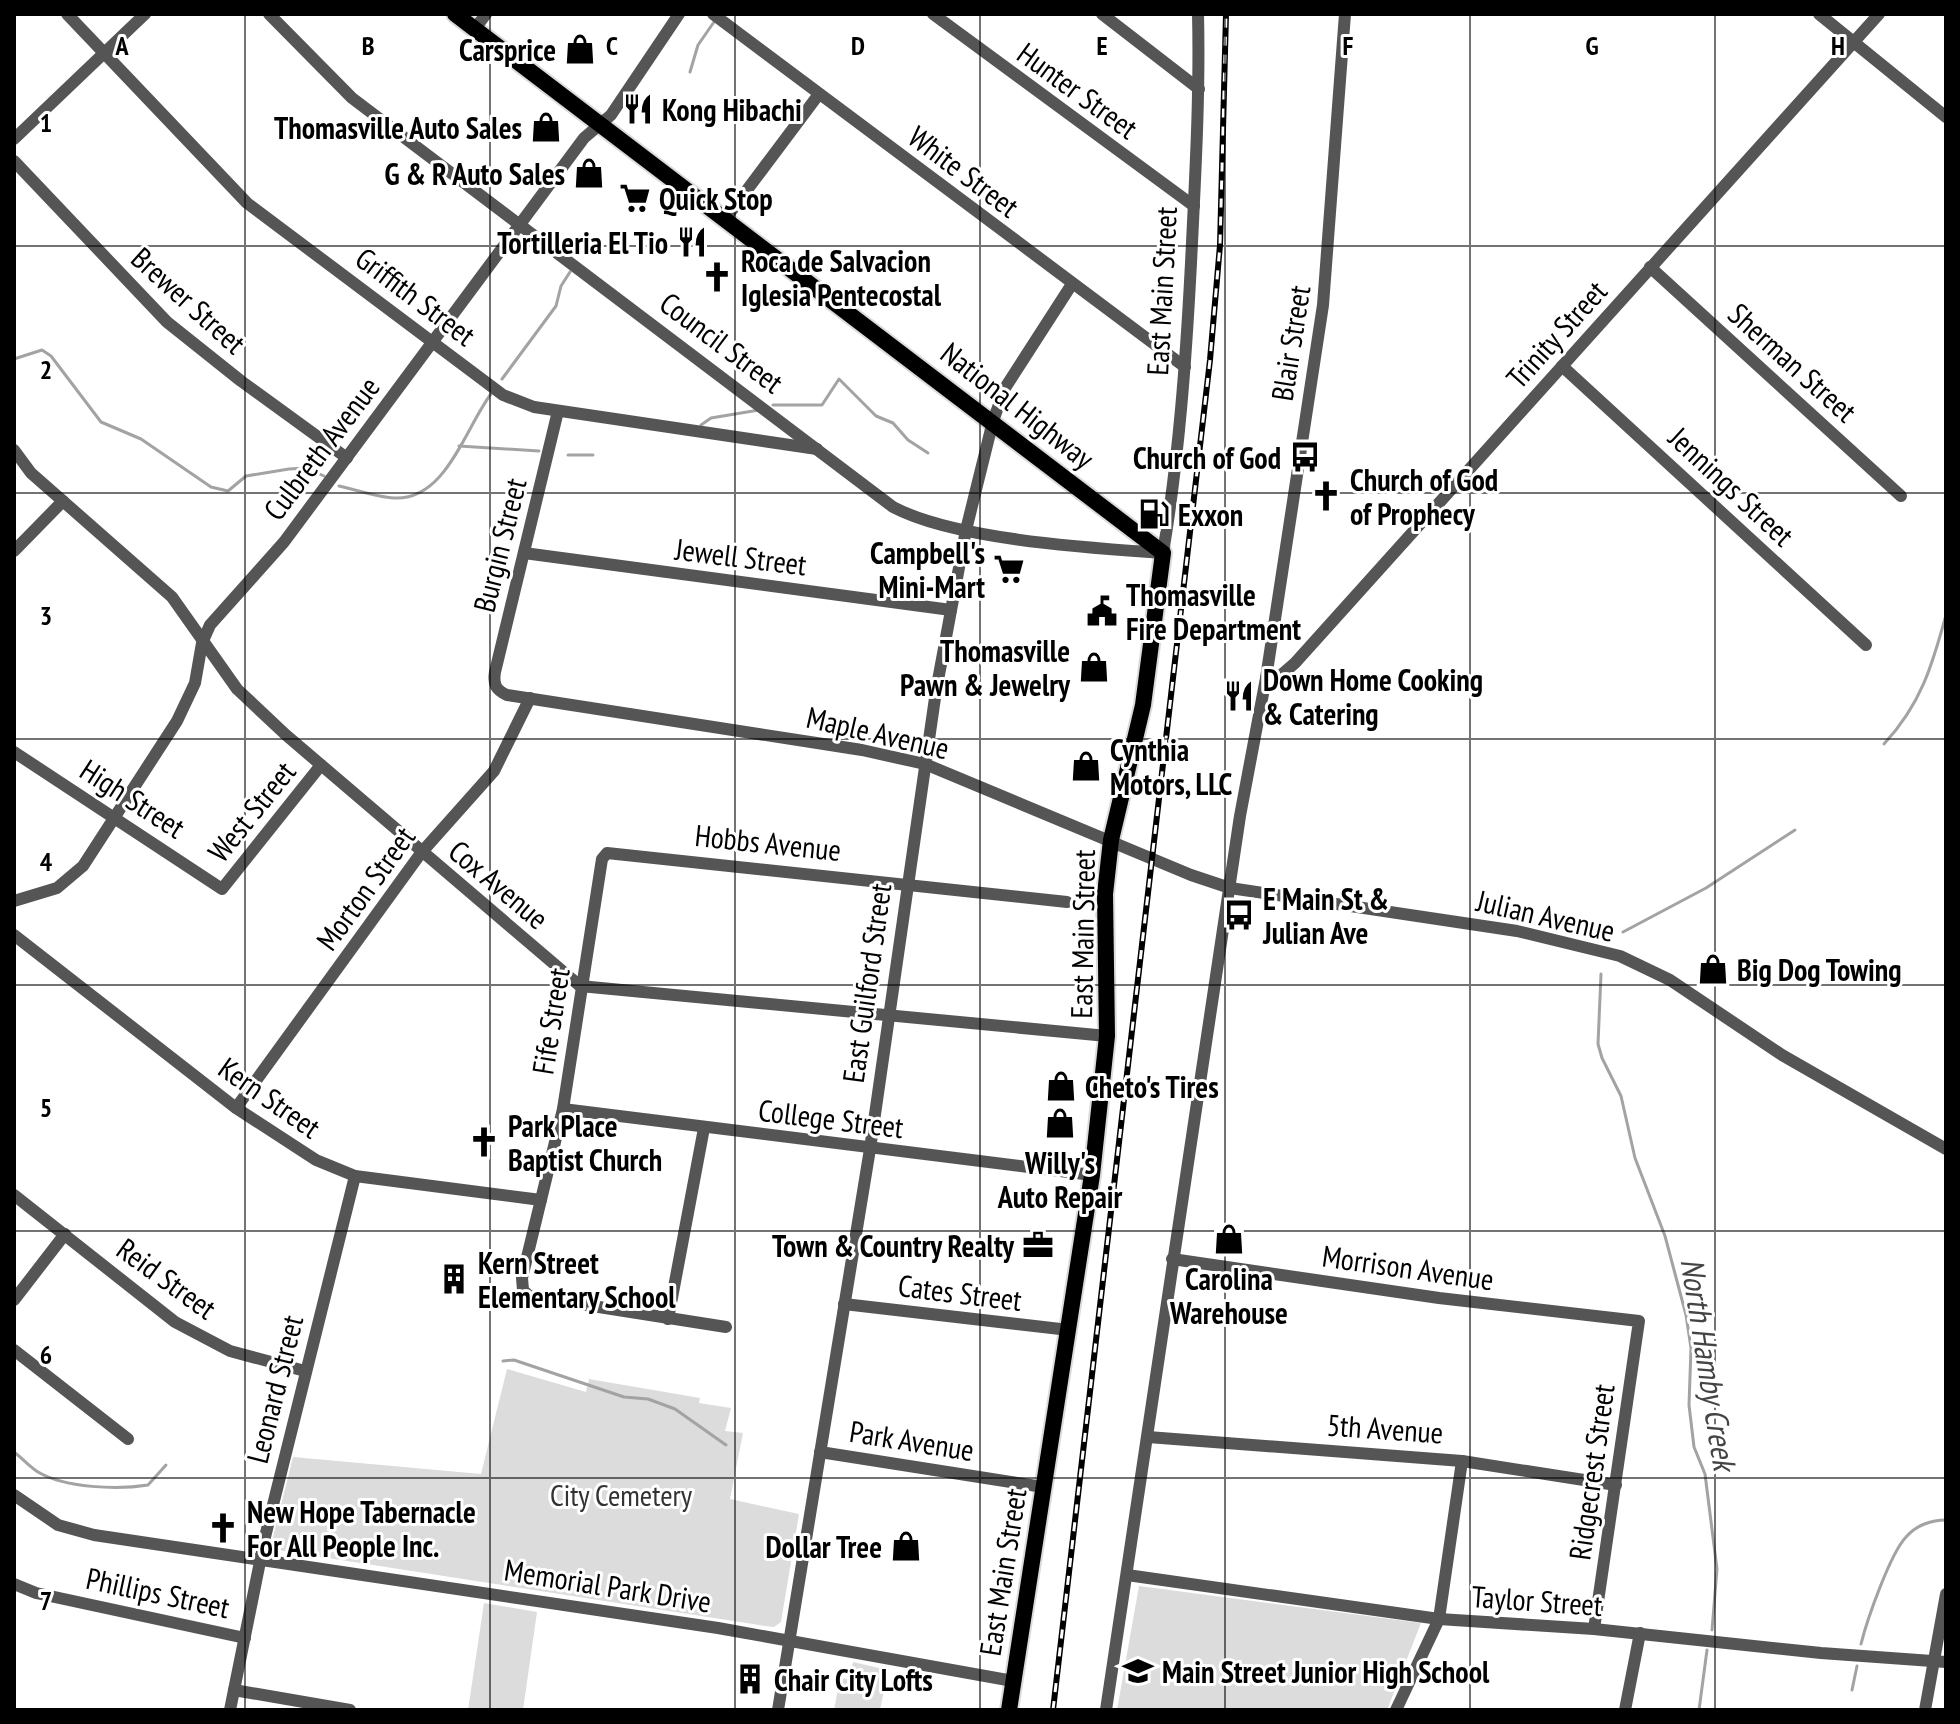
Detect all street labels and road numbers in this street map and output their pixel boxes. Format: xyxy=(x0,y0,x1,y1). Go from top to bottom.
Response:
street label: Hunter Street xyxy=(1010,33,1146,147)
street label: White Street xyxy=(901,117,1028,226)
street label: East Main Street xyxy=(1137,205,1185,376)
street label: Brewer Street xyxy=(124,238,255,362)
street label: Griffith Street xyxy=(348,238,484,354)
street label: Trinity Street xyxy=(1497,271,1615,396)
street label: Blair Street xyxy=(1262,282,1318,403)
street label: Council Street xyxy=(652,283,792,402)
street label: Sherman Street xyxy=(1721,294,1866,430)
street label: National Highway xyxy=(933,333,1103,477)
street label: Culbreth Avenue xyxy=(254,368,388,528)
street label: Jennings Street xyxy=(1660,417,1803,554)
street label: Burgin Street xyxy=(464,473,535,616)
street label: Jewell Street xyxy=(672,529,809,583)
street label: Maple Avenue xyxy=(803,697,953,767)
street label: High Street xyxy=(73,750,193,847)
street label: West Street xyxy=(199,752,304,869)
street label: Hobbs Avenue xyxy=(693,815,843,869)
street label: Morton Street xyxy=(307,818,423,958)
street label: Cox Avenue xyxy=(441,831,557,937)
street label: East Main Street xyxy=(1061,848,1103,1019)
street label: East Guilford Street xyxy=(833,880,899,1085)
street label: Julian Avenue xyxy=(1472,880,1619,950)
street label: Fife Street xyxy=(522,964,578,1077)
street label: Kern Street xyxy=(211,1048,329,1147)
street label: College Street xyxy=(756,1090,906,1146)
street label: Reid Street xyxy=(110,1229,225,1328)
street label: Morrison Avenue xyxy=(1320,1236,1496,1298)
street label: Cates Street xyxy=(896,1265,1025,1319)
street label: Leonard Street xyxy=(237,1310,311,1467)
street label: Ridgecrest Street xyxy=(1559,1381,1623,1562)
street label: 5th Avenue xyxy=(1326,1404,1444,1452)
street label: Park Avenue xyxy=(847,1411,977,1469)
street label: East Main Street xyxy=(970,1485,1035,1658)
street label: Memorial Park Drive xyxy=(502,1549,714,1621)
street label: Phillips Street xyxy=(83,1558,234,1626)
street label: Taylor Street xyxy=(1470,1576,1604,1624)

